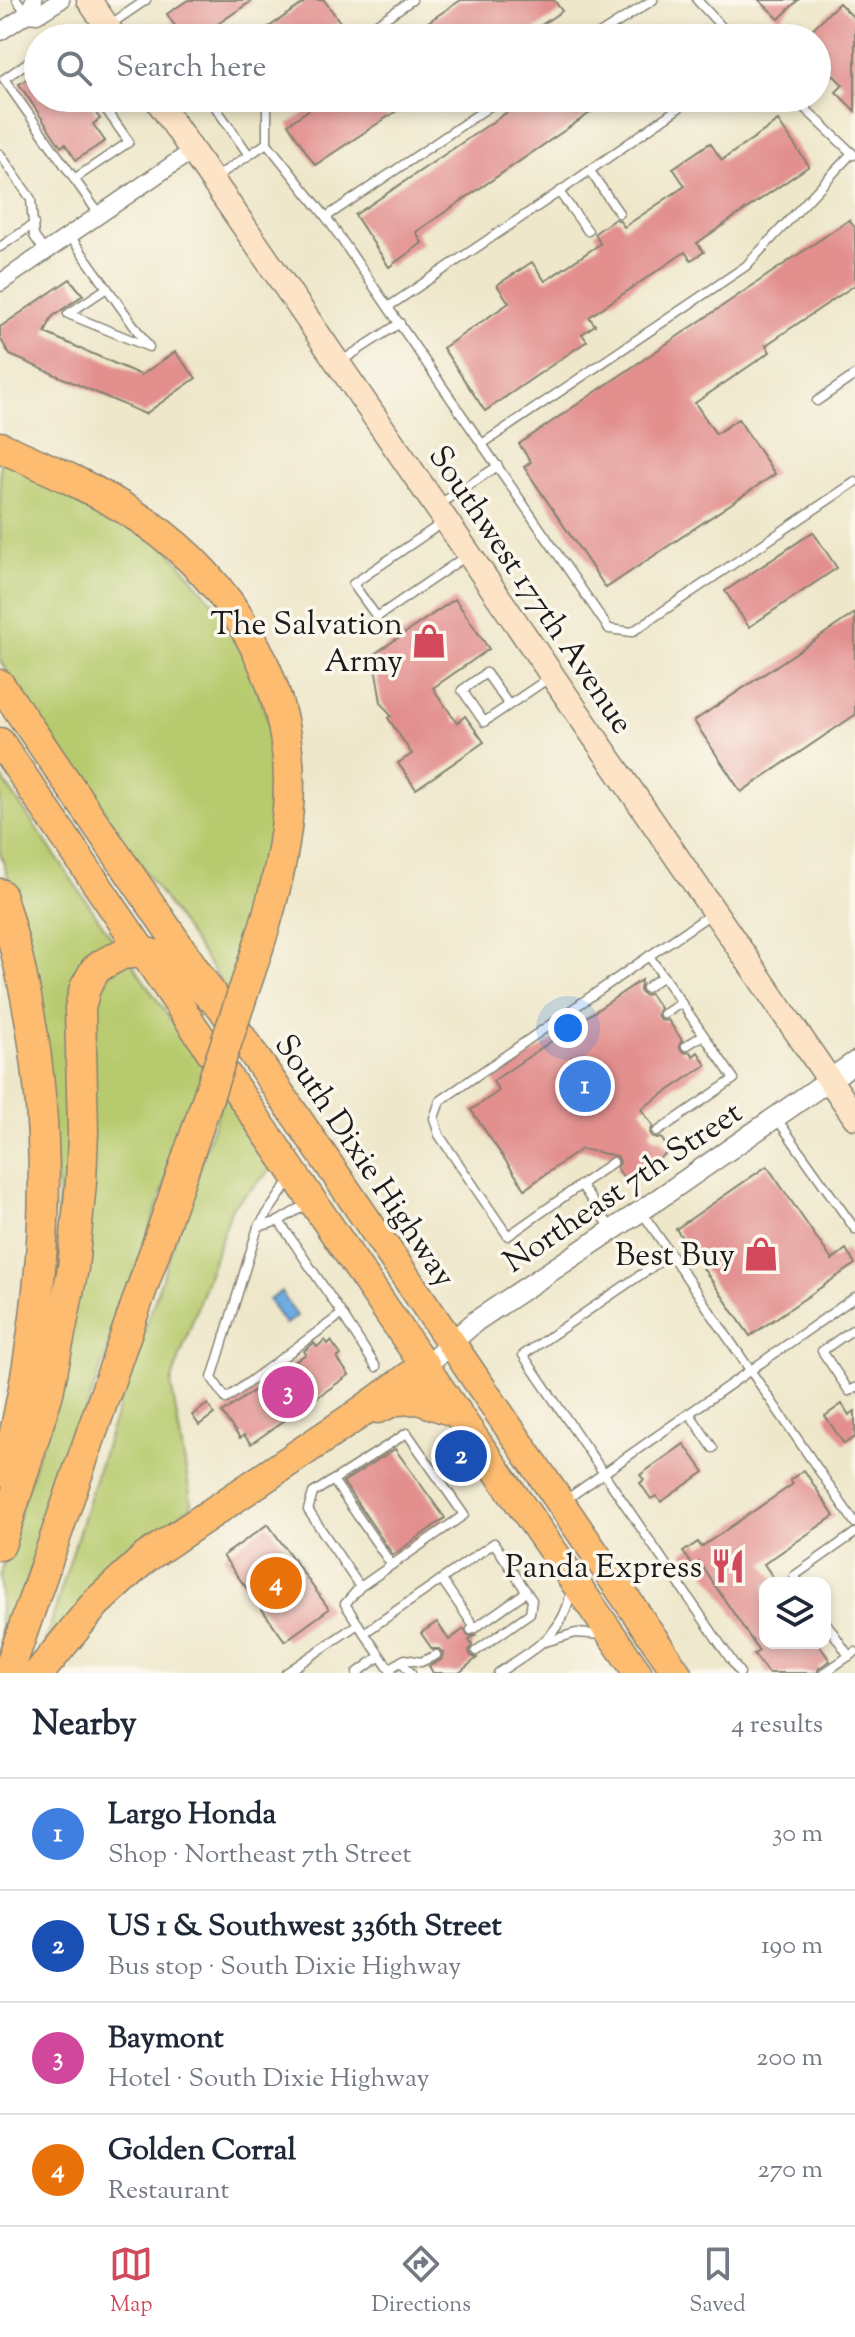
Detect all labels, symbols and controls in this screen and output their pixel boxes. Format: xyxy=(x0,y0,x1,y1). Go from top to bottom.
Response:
search box xyxy=(24,24,831,112)
icon: search xyxy=(52,46,96,90)
text: Search here xyxy=(116,47,266,90)
street label: Southwest 177th Avenue xyxy=(416,437,643,744)
place label: The Salvation Army xyxy=(210,603,403,686)
shop icon: The Salvation Army xyxy=(410,622,448,660)
your location xyxy=(548,1008,588,1048)
street label: South Dixie Highway xyxy=(261,1026,466,1298)
pin: 1 xyxy=(559,1056,611,1116)
street label: Northeast 7th Street xyxy=(495,1091,752,1286)
place label: Best Buy xyxy=(615,1234,735,1280)
shop icon: Best Buy xyxy=(742,1235,780,1273)
pin: 3 xyxy=(262,1362,314,1422)
pin: 2 xyxy=(435,1426,487,1486)
place label: Panda Express xyxy=(505,1546,702,1592)
restaurant icon: Panda Express xyxy=(709,1547,747,1585)
pin: 4 xyxy=(250,1553,302,1613)
map controls xyxy=(759,1577,831,1649)
button: layers xyxy=(759,1577,831,1649)
text: Nearby xyxy=(32,1701,137,1750)
text: 4 results xyxy=(731,1707,823,1744)
text: Largo Honda xyxy=(108,1794,276,1837)
text: 1 xyxy=(54,1816,62,1853)
text: 30 m xyxy=(772,1816,823,1853)
text: Shop · Northeast 7th Street xyxy=(108,1837,411,1874)
text: US 1 & Southwest 336th Street xyxy=(108,1906,502,1949)
text: 2 xyxy=(52,1928,64,1965)
text: 190 m xyxy=(761,1928,823,1965)
text: Bus stop · South Dixie Highway xyxy=(108,1949,461,1986)
text: Baymont xyxy=(108,2018,224,2061)
text: 3 xyxy=(53,2040,63,2077)
text: 200 m xyxy=(756,2040,823,2077)
text: Hotel · South Dixie Highway xyxy=(108,2061,429,2098)
text: Golden Corral xyxy=(108,2130,296,2173)
text: 4 xyxy=(51,2152,65,2189)
text: 270 m xyxy=(758,2152,823,2189)
text: Restaurant xyxy=(108,2173,229,2210)
tab: Map xyxy=(109,2242,153,2322)
tab: Directions xyxy=(372,2242,471,2322)
tab: Saved xyxy=(689,2242,746,2322)

